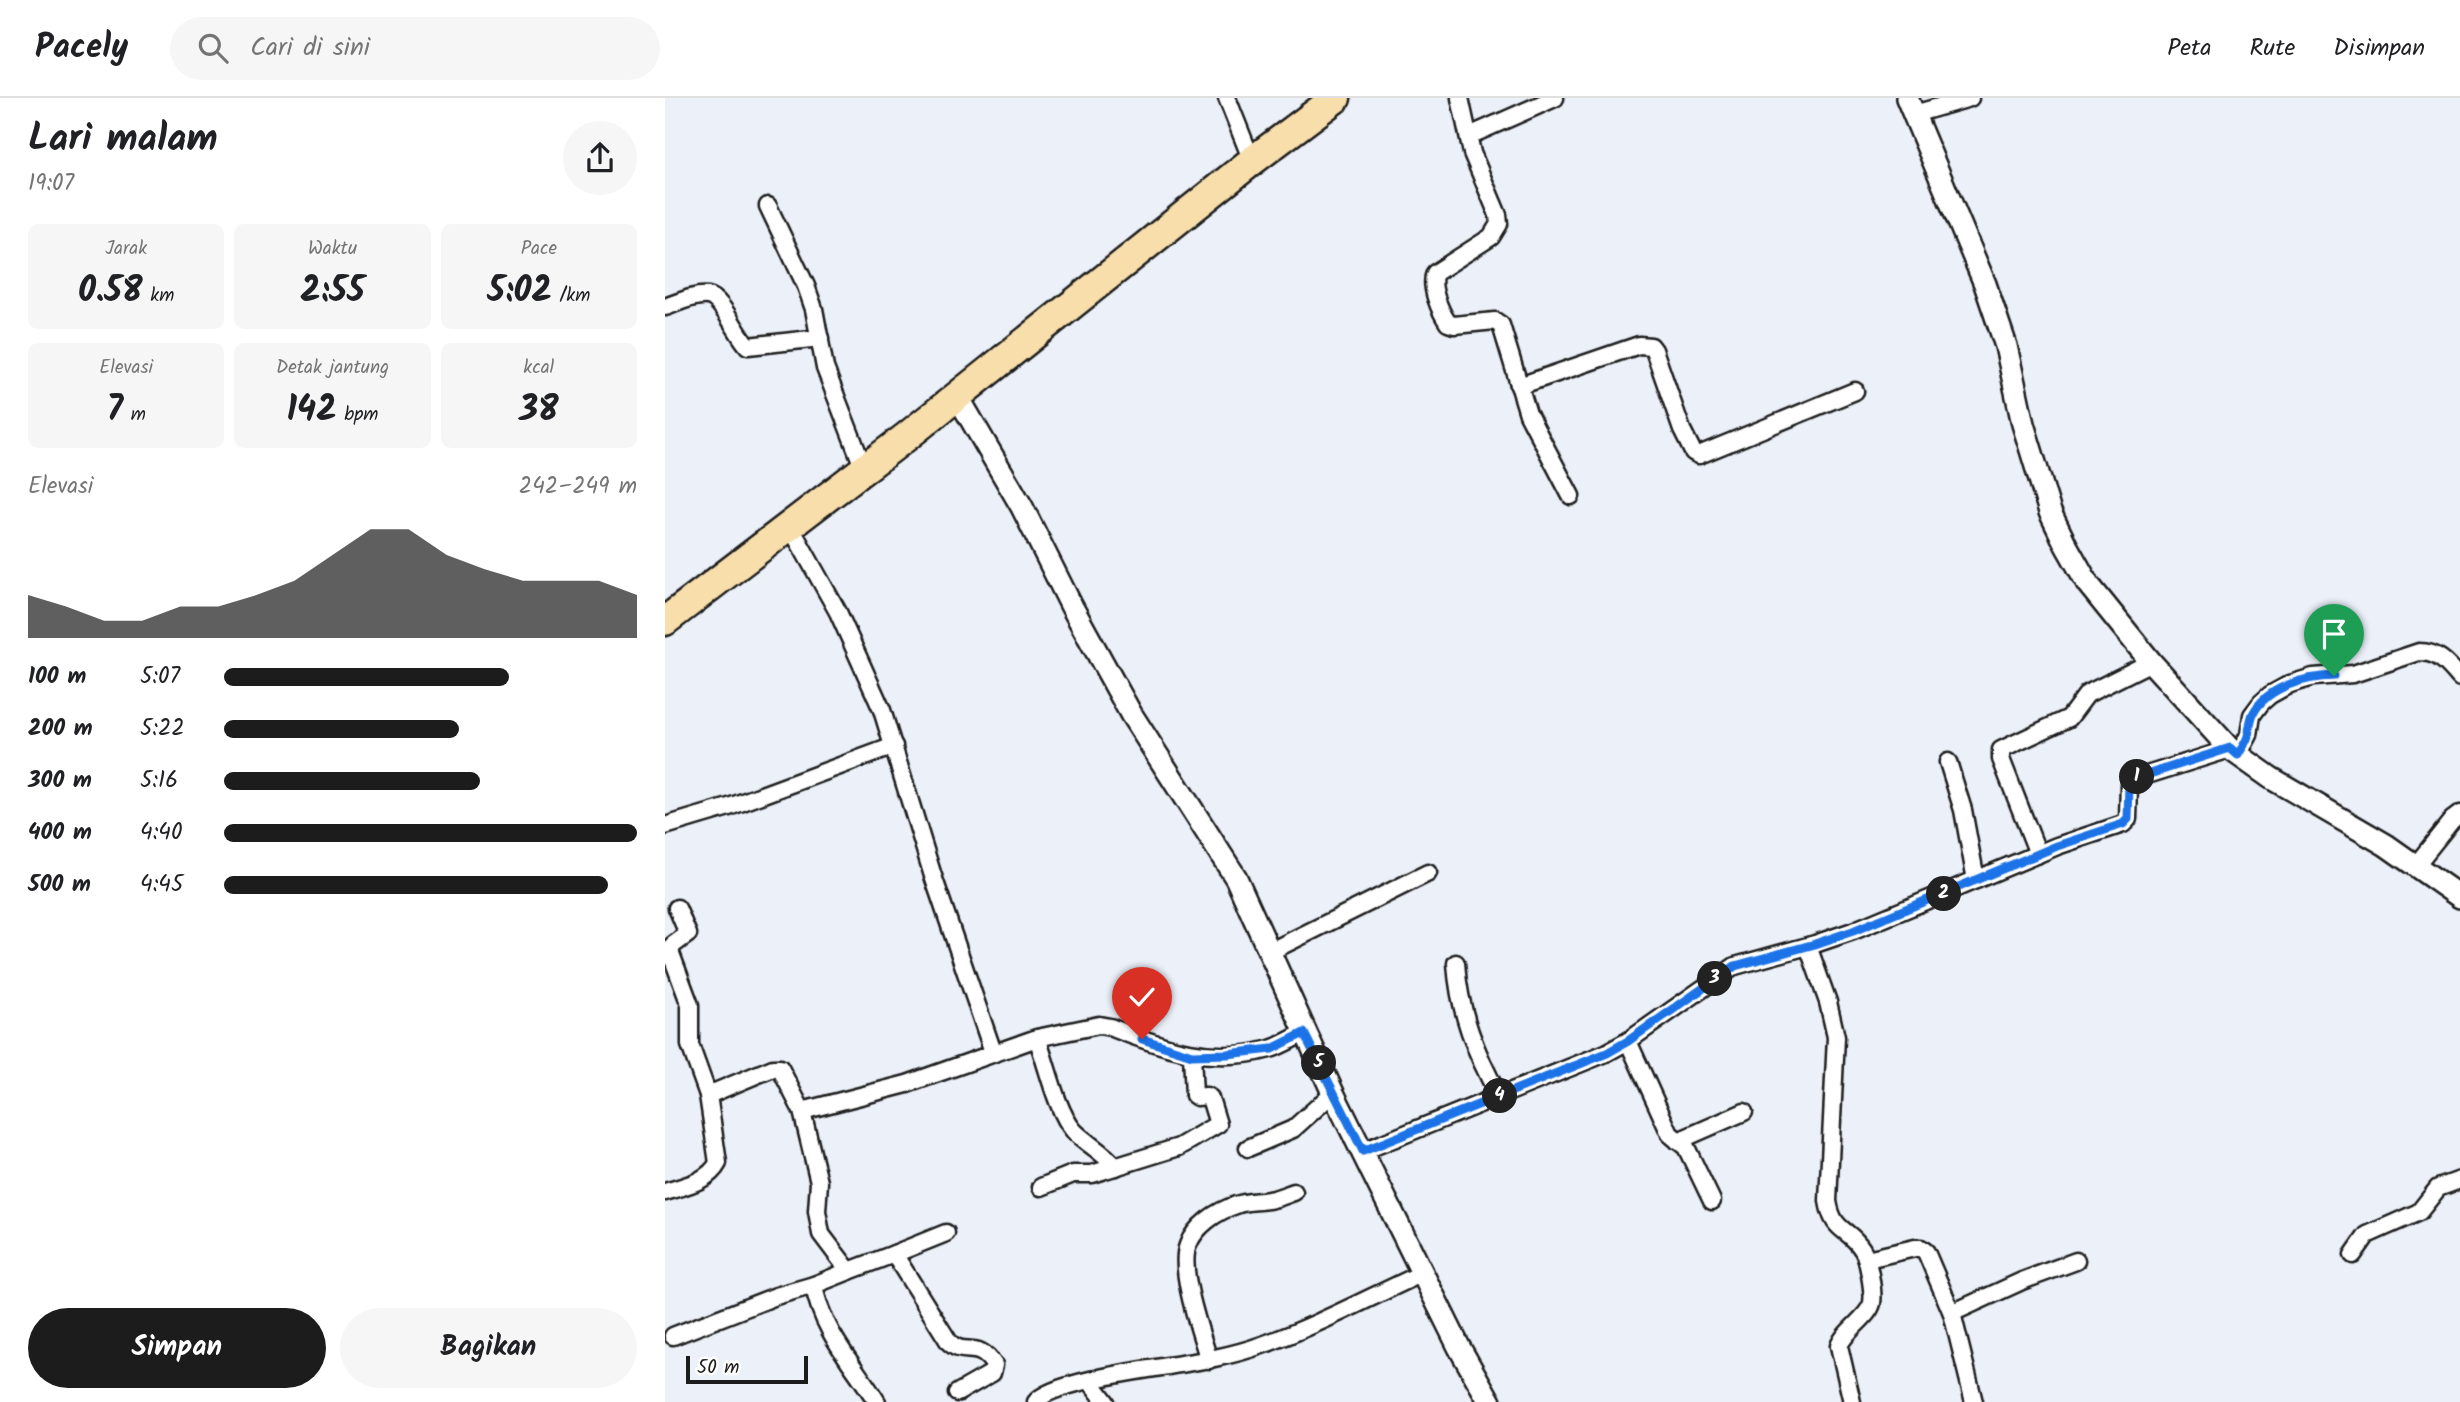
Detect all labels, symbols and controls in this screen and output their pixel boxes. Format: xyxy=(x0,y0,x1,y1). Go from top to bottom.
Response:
search box xyxy=(170,17,660,80)
text: Pacely xyxy=(35,22,128,75)
text: Cari di sini xyxy=(250,27,370,69)
icon: search xyxy=(194,29,232,67)
text: Peta xyxy=(2167,29,2212,68)
text: Rute xyxy=(2250,29,2295,68)
text: Disimpan xyxy=(2333,29,2425,68)
text: Lari malam xyxy=(28,110,218,170)
button: share xyxy=(563,121,637,195)
text: 19:07 xyxy=(28,166,74,202)
text: Jarak xyxy=(105,234,147,264)
text: Waktu xyxy=(308,234,357,264)
text: Pace xyxy=(521,234,557,264)
text: 0.58 xyxy=(78,264,143,320)
text: 2:55 xyxy=(300,264,365,320)
text: 5:02 xyxy=(487,264,552,320)
text: km xyxy=(143,281,174,311)
text: /km xyxy=(552,281,590,311)
text: Elevasi xyxy=(99,353,153,383)
text: Detak jantung xyxy=(276,353,389,383)
text: kcal xyxy=(523,353,554,383)
text: 7 xyxy=(107,383,123,439)
text: 142 xyxy=(287,383,337,439)
text: 38 xyxy=(519,383,559,439)
text: m xyxy=(123,400,146,430)
text: bpm xyxy=(337,400,378,430)
text: Elevasi xyxy=(28,469,93,505)
text: 242–249 m xyxy=(519,469,637,505)
pin xyxy=(2304,604,2364,676)
icon: arrive xyxy=(2315,615,2353,653)
text: 100 m xyxy=(28,659,86,695)
text: 5:07 xyxy=(140,659,180,695)
text: 200 m xyxy=(28,711,93,747)
text: 5:22 xyxy=(140,711,185,747)
pin: 1 xyxy=(2119,760,2155,794)
text: 1 xyxy=(2134,761,2139,791)
text: 300 m xyxy=(28,763,92,799)
text: 5:16 xyxy=(140,763,178,799)
text: 400 m xyxy=(28,815,92,851)
text: 4:40 xyxy=(140,815,183,851)
text: 500 m xyxy=(28,867,91,903)
text: 4:45 xyxy=(140,867,183,903)
pin: 2 xyxy=(1927,876,1961,912)
text: 2 xyxy=(1938,878,1949,908)
pin: 3 xyxy=(1697,962,1733,996)
text: 3 xyxy=(1709,963,1720,993)
pin xyxy=(1112,967,1172,1039)
icon: check xyxy=(1123,978,1161,1016)
pin: 5 xyxy=(1301,1046,1337,1080)
text: 5 xyxy=(1314,1047,1323,1077)
pin: 4 xyxy=(1483,1079,1517,1114)
text: 4 xyxy=(1494,1080,1505,1110)
button: Simpan xyxy=(28,1308,326,1388)
button: Bagikan xyxy=(340,1308,637,1388)
scale bar xyxy=(686,1353,809,1385)
text: 50 m xyxy=(697,1353,739,1383)

